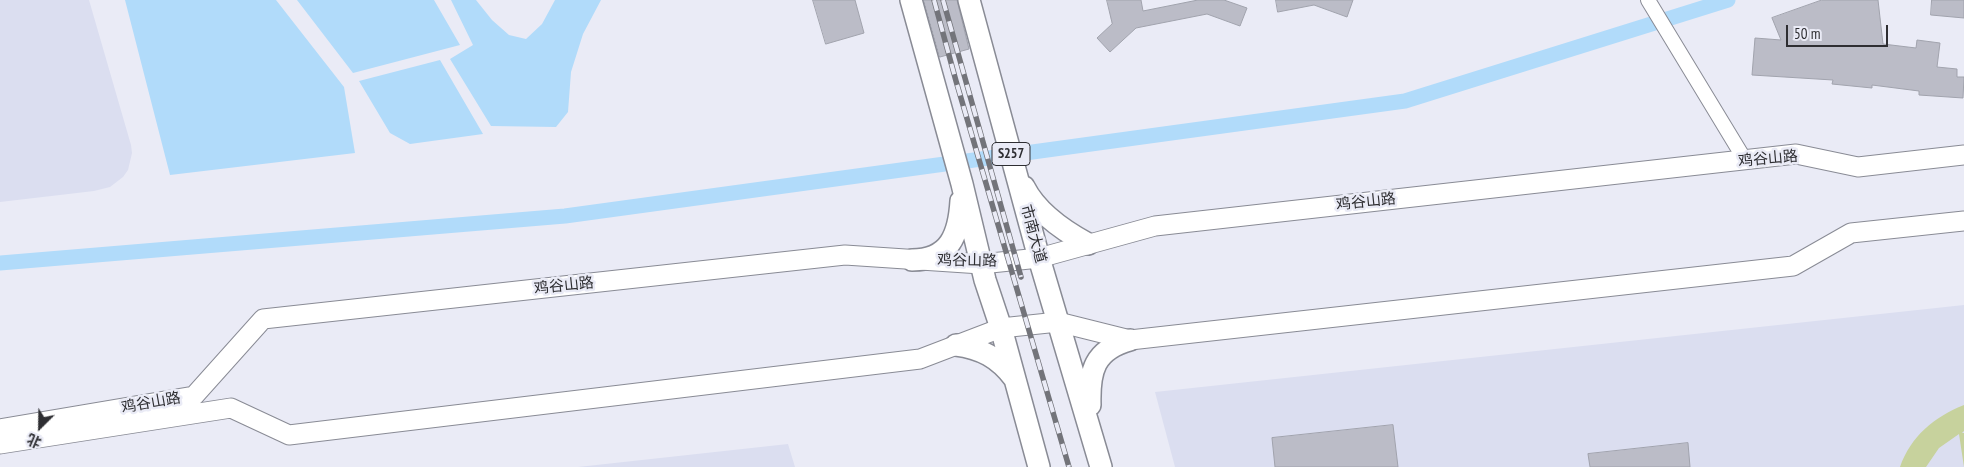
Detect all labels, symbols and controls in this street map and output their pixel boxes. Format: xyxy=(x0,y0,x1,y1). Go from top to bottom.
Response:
scale bar xyxy=(1789,15,1892,47)
text: 50 m xyxy=(1794,24,1820,43)
road number: S257 xyxy=(992,142,1030,166)
street label: 鸡谷山路 xyxy=(1737,147,1799,171)
street label: 鸡谷山路 xyxy=(1335,190,1397,214)
street label: 市南大道 xyxy=(1017,203,1049,265)
street label: 鸡谷山路 xyxy=(937,251,997,271)
street label: 鸡谷山路 xyxy=(533,274,595,298)
street label: 鸡谷山路 xyxy=(120,389,182,417)
north arrow xyxy=(15,402,65,452)
text: 北 xyxy=(24,430,44,452)

